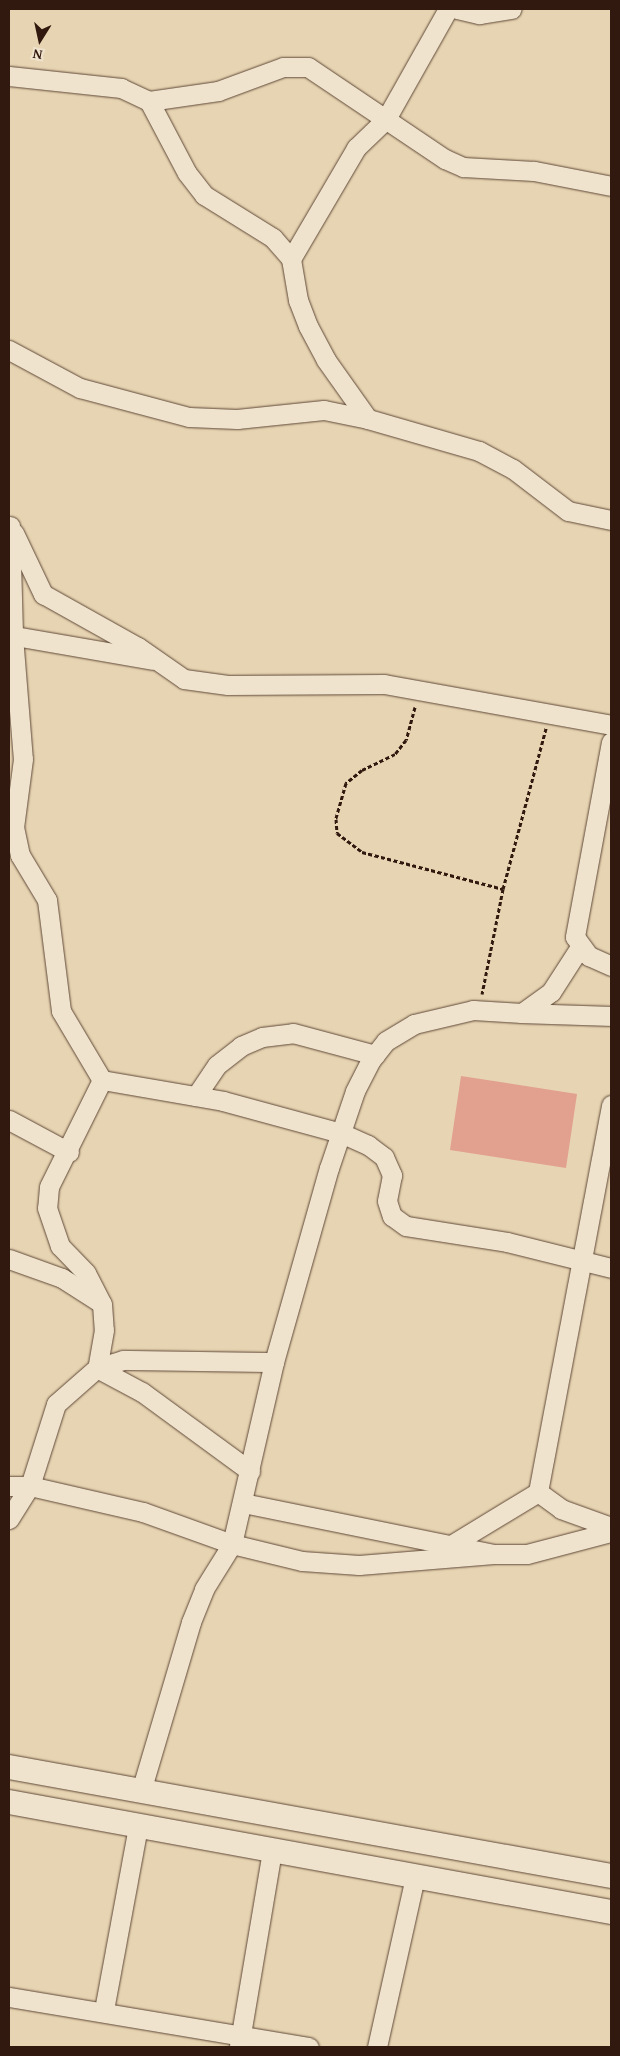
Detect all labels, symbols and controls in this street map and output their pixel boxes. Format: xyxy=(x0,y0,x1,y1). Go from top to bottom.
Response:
north arrow xyxy=(15,15,65,65)
text: N xyxy=(31,44,44,65)

